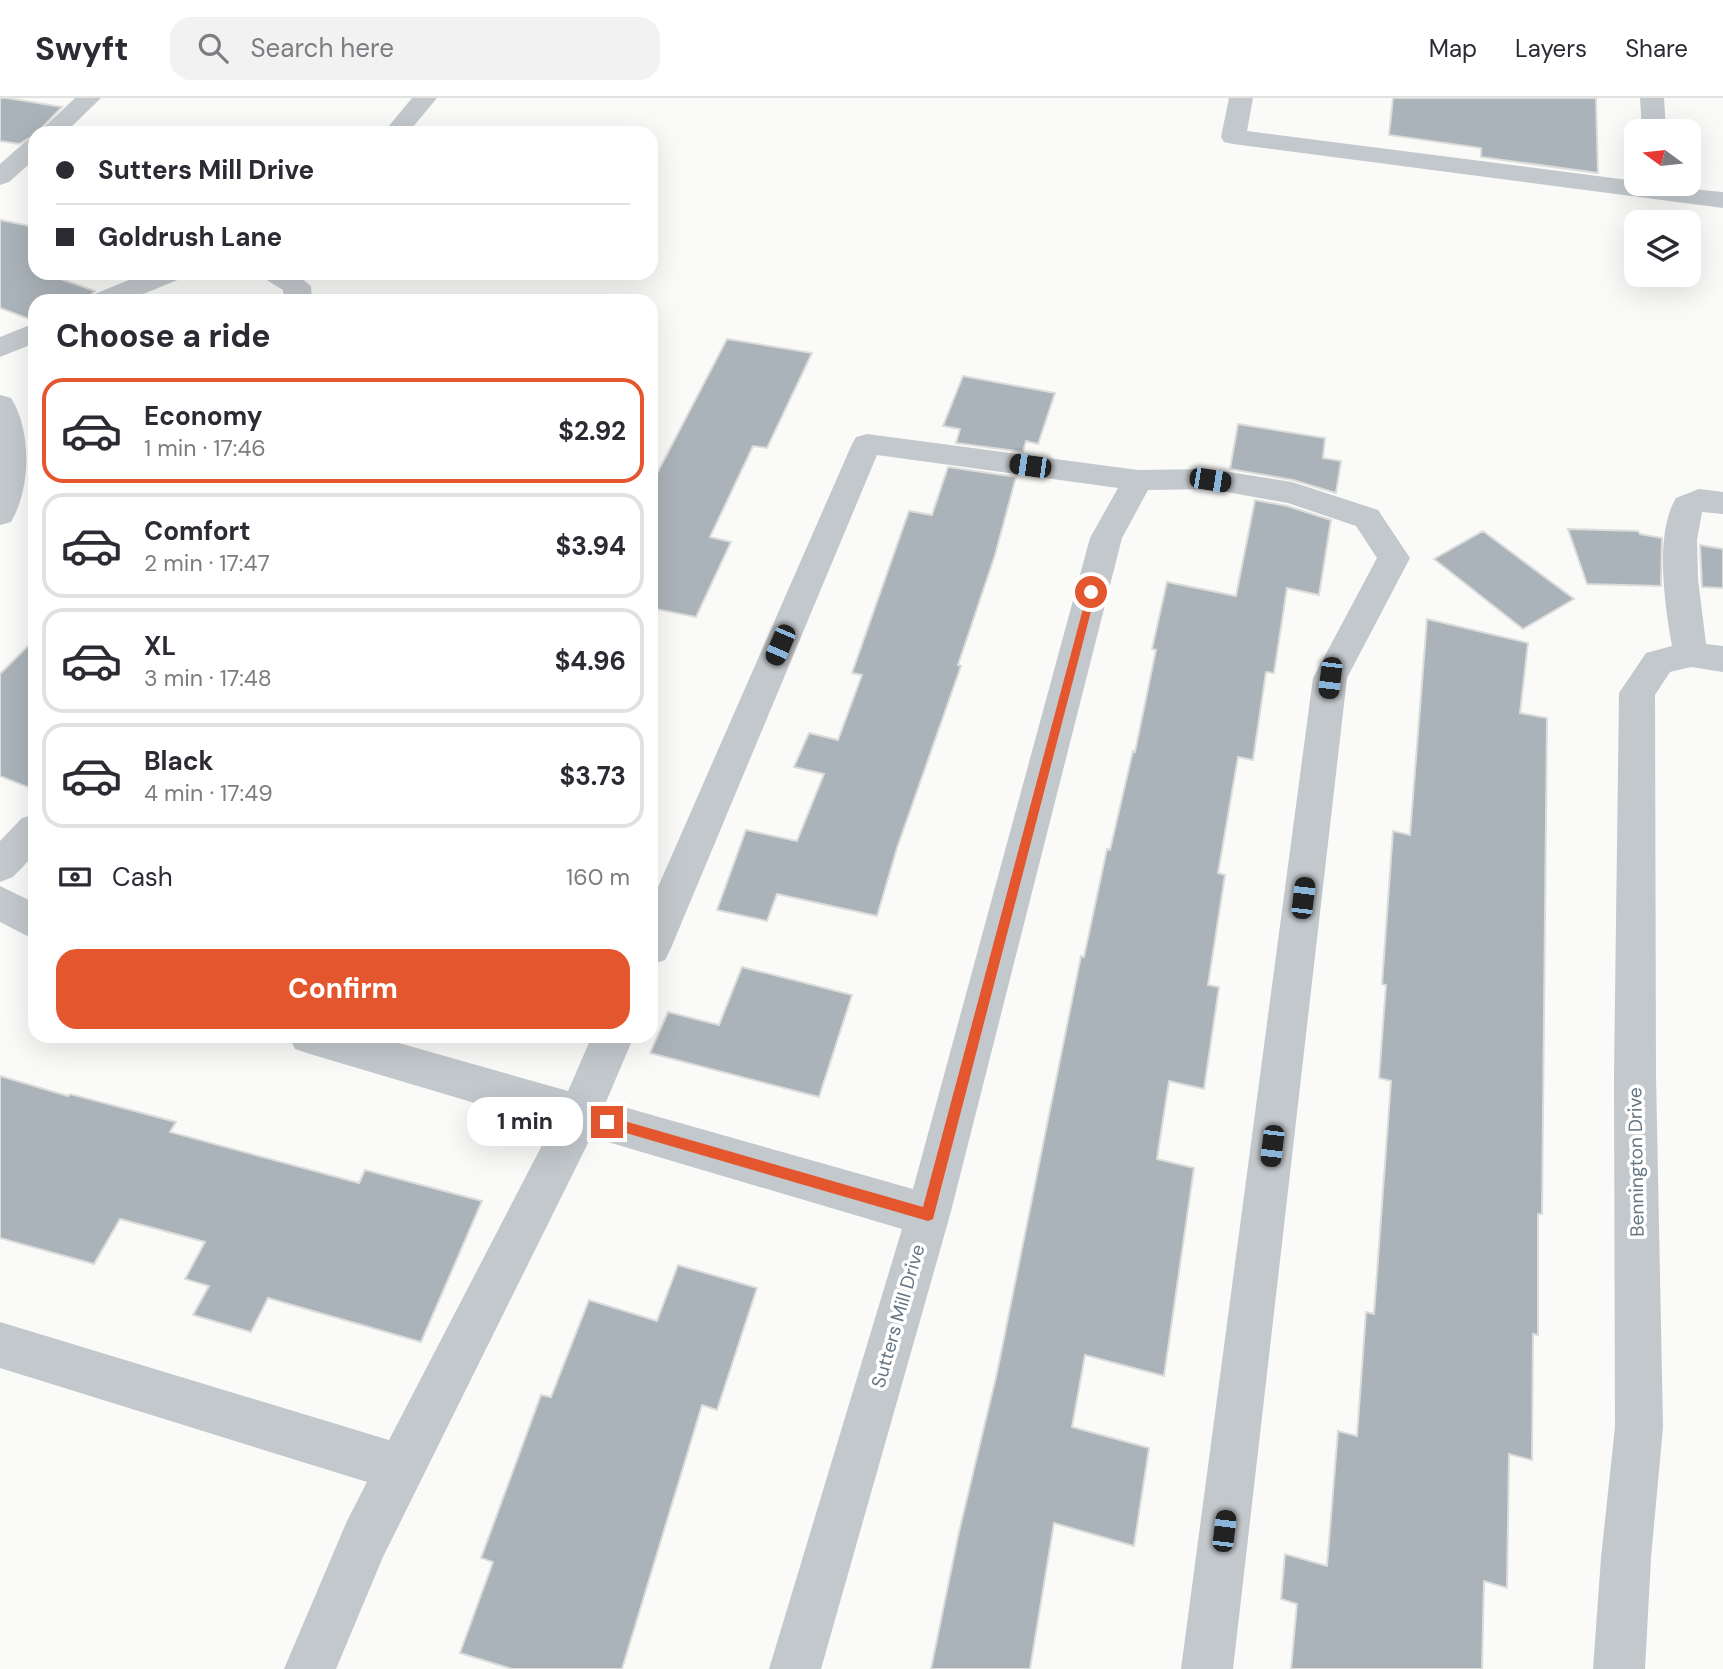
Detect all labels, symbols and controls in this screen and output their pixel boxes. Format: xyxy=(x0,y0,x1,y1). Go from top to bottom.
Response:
search box xyxy=(170,17,660,80)
text: Swyft xyxy=(35,27,128,70)
icon: search xyxy=(194,29,232,67)
text: Search here xyxy=(250,31,394,65)
text: Map xyxy=(1429,33,1477,64)
text: Layers xyxy=(1515,33,1587,64)
text: Share xyxy=(1625,33,1688,64)
north arrow xyxy=(1624,119,1701,196)
map controls xyxy=(1624,119,1701,287)
text: Sutters Mill Drive xyxy=(98,153,314,187)
button: layers xyxy=(1624,210,1701,287)
text: Goldrush Lane xyxy=(98,220,282,254)
text: Choose a ride xyxy=(56,315,271,357)
icon: car xyxy=(60,399,123,462)
text: Economy xyxy=(144,399,262,433)
text: $2.92 xyxy=(558,414,626,448)
text: 1 min · 17:46 xyxy=(144,433,266,463)
car xyxy=(1008,453,1053,479)
car xyxy=(1188,466,1233,494)
icon: car xyxy=(60,514,123,577)
text: Comfort xyxy=(144,514,250,548)
text: $3.94 xyxy=(555,529,626,563)
text: 2 min · 17:47 xyxy=(144,548,270,578)
route start xyxy=(1075,576,1107,608)
car xyxy=(763,622,798,668)
icon: car xyxy=(60,629,123,692)
text: XL xyxy=(144,629,176,663)
text: $4.96 xyxy=(555,644,626,678)
car xyxy=(1318,656,1343,700)
text: 3 min · 17:48 xyxy=(144,663,272,693)
icon: car xyxy=(60,744,123,807)
text: Black xyxy=(144,744,214,778)
text: $3.73 xyxy=(559,759,626,793)
text: 4 min · 17:49 xyxy=(144,778,273,808)
icon: cash xyxy=(56,858,94,896)
text: Cash xyxy=(112,860,173,894)
text: 160 m xyxy=(566,862,630,892)
car xyxy=(1291,876,1316,920)
button: Confirm xyxy=(56,949,630,1029)
street label: Bennington Drive xyxy=(1622,1087,1650,1237)
callout: 1 min xyxy=(467,1098,582,1146)
text: 1 min xyxy=(497,1106,553,1136)
route end xyxy=(591,1106,623,1138)
car xyxy=(1260,1124,1285,1168)
street label: Sutters Mill Drive xyxy=(866,1241,930,1391)
car xyxy=(1212,1509,1237,1553)

